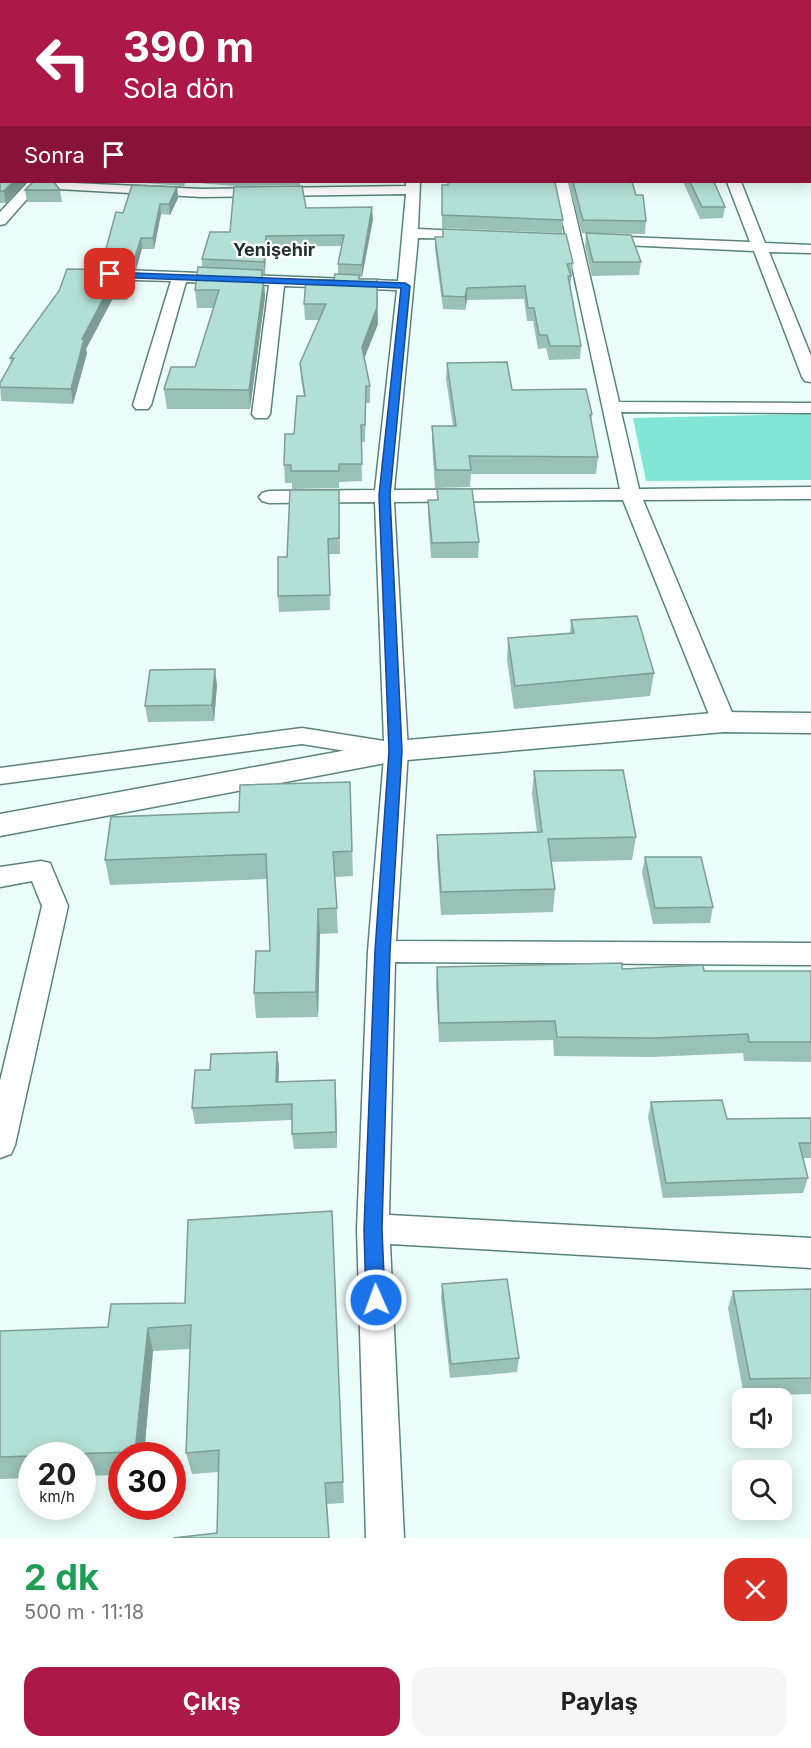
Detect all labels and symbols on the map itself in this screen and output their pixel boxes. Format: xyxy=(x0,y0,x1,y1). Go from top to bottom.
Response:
district label: Yenişehir xyxy=(233,239,315,260)
pin xyxy=(84,248,135,299)
position arrow xyxy=(344,1268,408,1332)
speed limit sign: 30 xyxy=(108,1442,186,1520)

